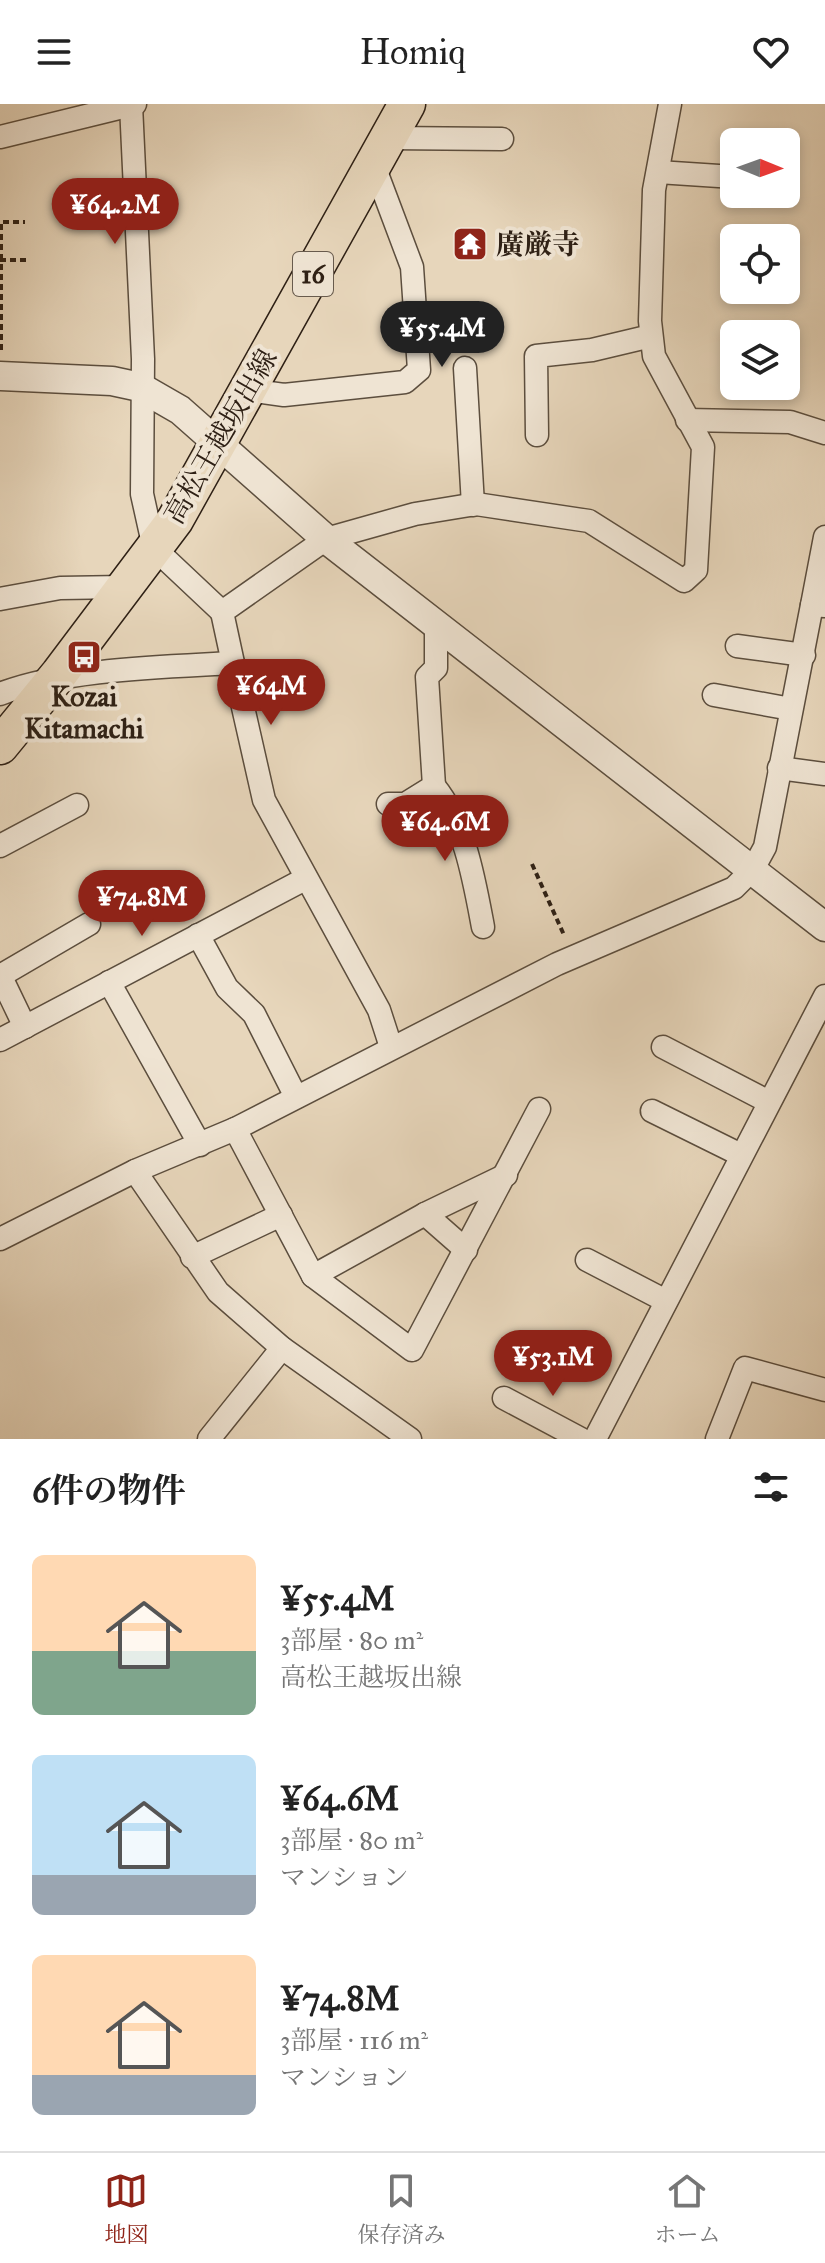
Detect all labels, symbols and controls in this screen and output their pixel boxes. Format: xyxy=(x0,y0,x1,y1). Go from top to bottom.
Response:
icon: menu xyxy=(32,30,76,74)
text: Homiq xyxy=(359,30,466,74)
icon: heart xyxy=(749,30,793,74)
north arrow xyxy=(720,128,800,208)
map controls xyxy=(720,128,800,400)
pin: ¥64.2M xyxy=(50,178,180,246)
text: ¥64.2M xyxy=(70,188,160,220)
button: locate xyxy=(720,224,800,304)
temple icon: 廣厳寺 xyxy=(451,225,489,263)
place label: 廣厳寺 xyxy=(496,227,580,262)
road number: 16 xyxy=(293,252,333,296)
pin: ¥55.4M xyxy=(377,301,507,369)
text: ¥55.4M xyxy=(398,311,486,343)
button: layers xyxy=(720,320,800,400)
street label: 高松王越坂出線 xyxy=(156,343,285,530)
bus stop icon: Kozai Kitamachi xyxy=(65,638,103,676)
pin: ¥64M xyxy=(224,659,318,727)
text: ¥64M xyxy=(235,669,307,701)
place label: Kozai Kitamachi xyxy=(24,679,144,746)
pin: ¥64.6M xyxy=(380,795,510,863)
text: ¥64.6M xyxy=(399,805,491,837)
pin: ¥74.8M xyxy=(77,870,207,938)
text: ¥74.8M xyxy=(96,880,188,912)
pin: ¥53.1M xyxy=(488,1330,618,1398)
text: ¥53.1M xyxy=(512,1340,594,1372)
icon: filters xyxy=(749,1465,793,1509)
text: 6件の物件 xyxy=(32,1470,185,1511)
text: ¥55.4M xyxy=(280,1578,394,1619)
icon: home xyxy=(96,1587,192,1683)
text: 3部屋 · 80 m² xyxy=(280,1624,423,1656)
text: 高松王越坂出線 xyxy=(280,1661,462,1693)
text: ¥64.6M xyxy=(280,1778,399,1819)
icon: home xyxy=(96,1787,192,1883)
text: 3部屋 · 80 m² xyxy=(280,1824,423,1856)
text: マンション xyxy=(280,1861,409,1893)
text: ¥74.8M xyxy=(280,1978,400,2019)
icon: home xyxy=(96,1987,192,2083)
text: 3部屋 · 116 m² xyxy=(280,2024,428,2056)
text: マンション xyxy=(280,2061,409,2093)
tab: 地図 xyxy=(104,2169,149,2248)
tab: 保存済み xyxy=(357,2169,446,2248)
tab: ホーム xyxy=(654,2169,721,2248)

